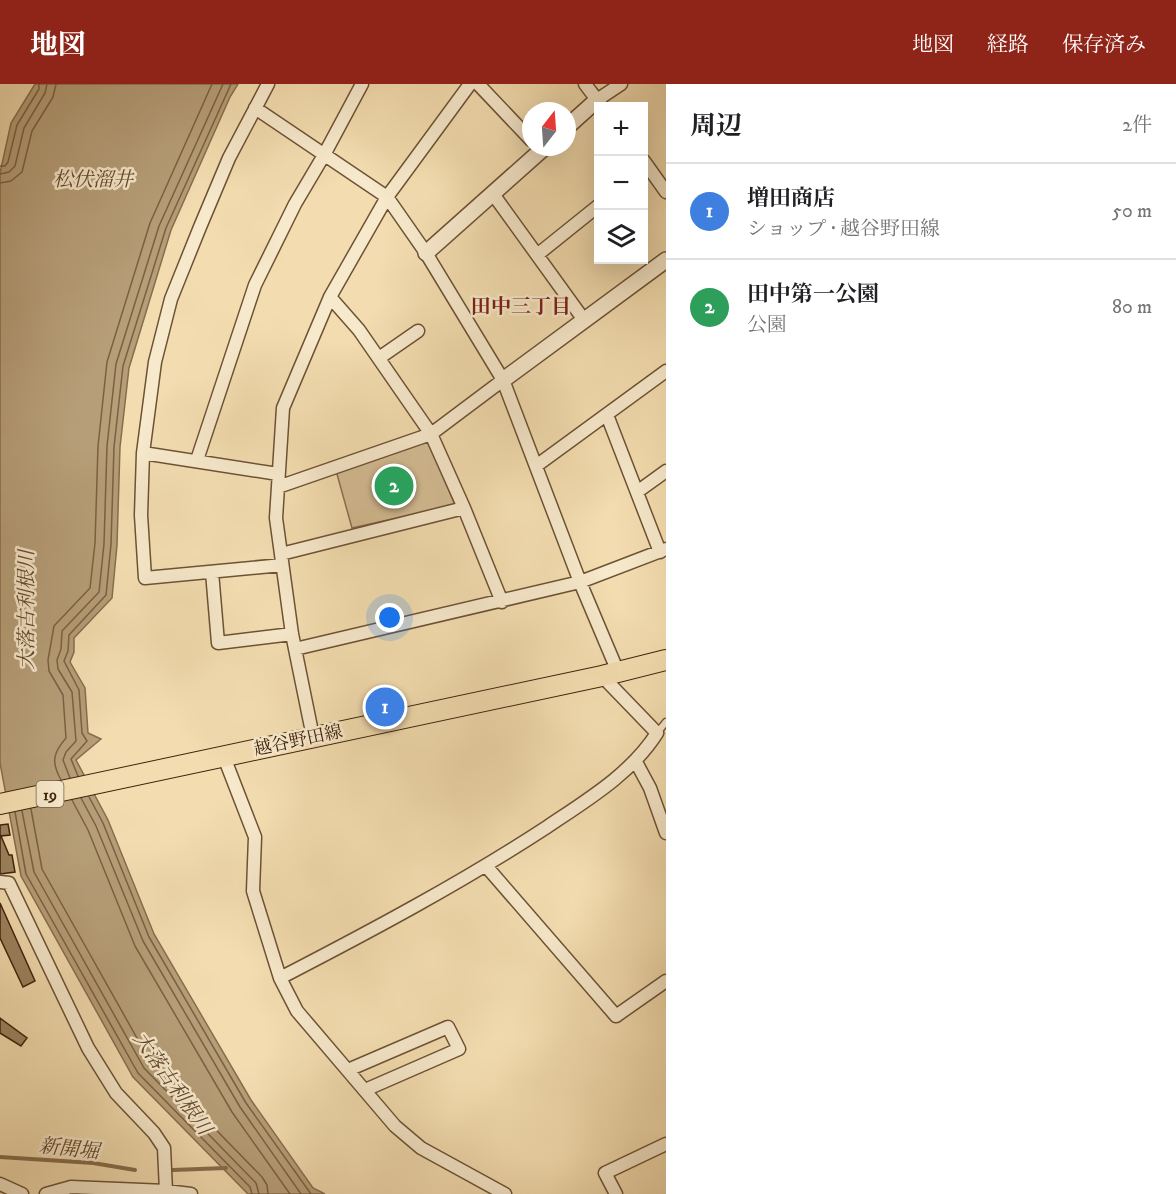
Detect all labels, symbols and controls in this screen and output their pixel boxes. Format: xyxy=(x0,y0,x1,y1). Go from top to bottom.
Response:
text: 地図 xyxy=(30,28,86,63)
text: 地図 xyxy=(912,32,954,58)
text: 経路 xyxy=(987,32,1029,58)
text: 保存済み xyxy=(1062,32,1146,58)
north arrow xyxy=(522,102,576,156)
map controls xyxy=(594,102,648,264)
button: + xyxy=(594,102,648,156)
text: 周辺 xyxy=(690,110,742,143)
text: 2件 xyxy=(1122,113,1152,138)
button: − xyxy=(594,156,648,210)
water label: 松伏溜井 xyxy=(53,168,135,193)
text: 増田商店 xyxy=(747,185,835,212)
text: 1 xyxy=(706,199,713,224)
text: 50 m xyxy=(1112,199,1152,224)
button: layers xyxy=(594,210,648,264)
text: ショップ · 越谷野田線 xyxy=(747,217,940,242)
text: 田中第一公園 xyxy=(747,281,879,308)
district label: 田中三丁目 xyxy=(471,295,571,320)
text: 2 xyxy=(705,295,714,320)
text: 80 m xyxy=(1112,295,1152,320)
text: 公園 xyxy=(747,313,787,338)
pin: 2 xyxy=(374,464,414,508)
water label: 大落古利根川 xyxy=(15,548,40,670)
your location xyxy=(375,603,404,632)
pin: 1 xyxy=(366,684,404,730)
street label: 越谷野田線 xyxy=(252,721,345,761)
road number: 19 xyxy=(36,781,64,807)
water label: 大落古利根川 xyxy=(127,1028,218,1142)
water label: 新開堀 xyxy=(38,1134,103,1165)

